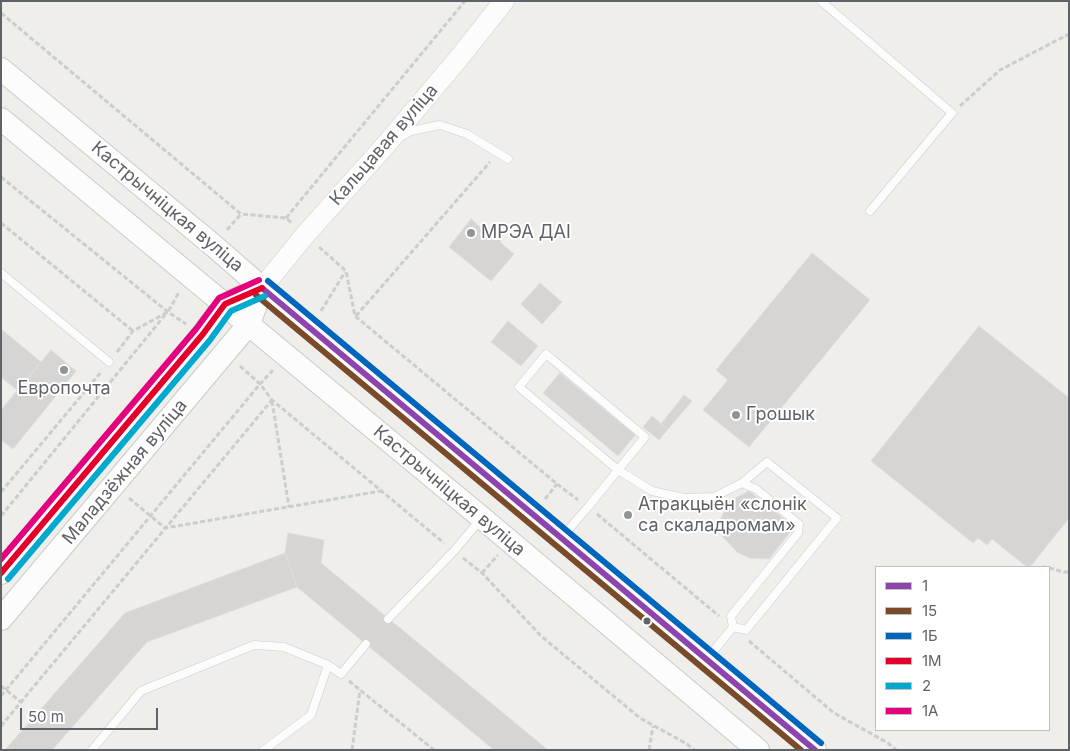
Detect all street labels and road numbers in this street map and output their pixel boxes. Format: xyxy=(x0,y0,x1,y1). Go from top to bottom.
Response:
street label: Кальцавая вуліца xyxy=(325,80,443,210)
street label: Кастрычніцкая вуліца xyxy=(87,137,247,277)
street label: Маладзёжная вуліца xyxy=(58,395,192,549)
street label: Кастрычніцкая вуліца xyxy=(369,421,529,561)

